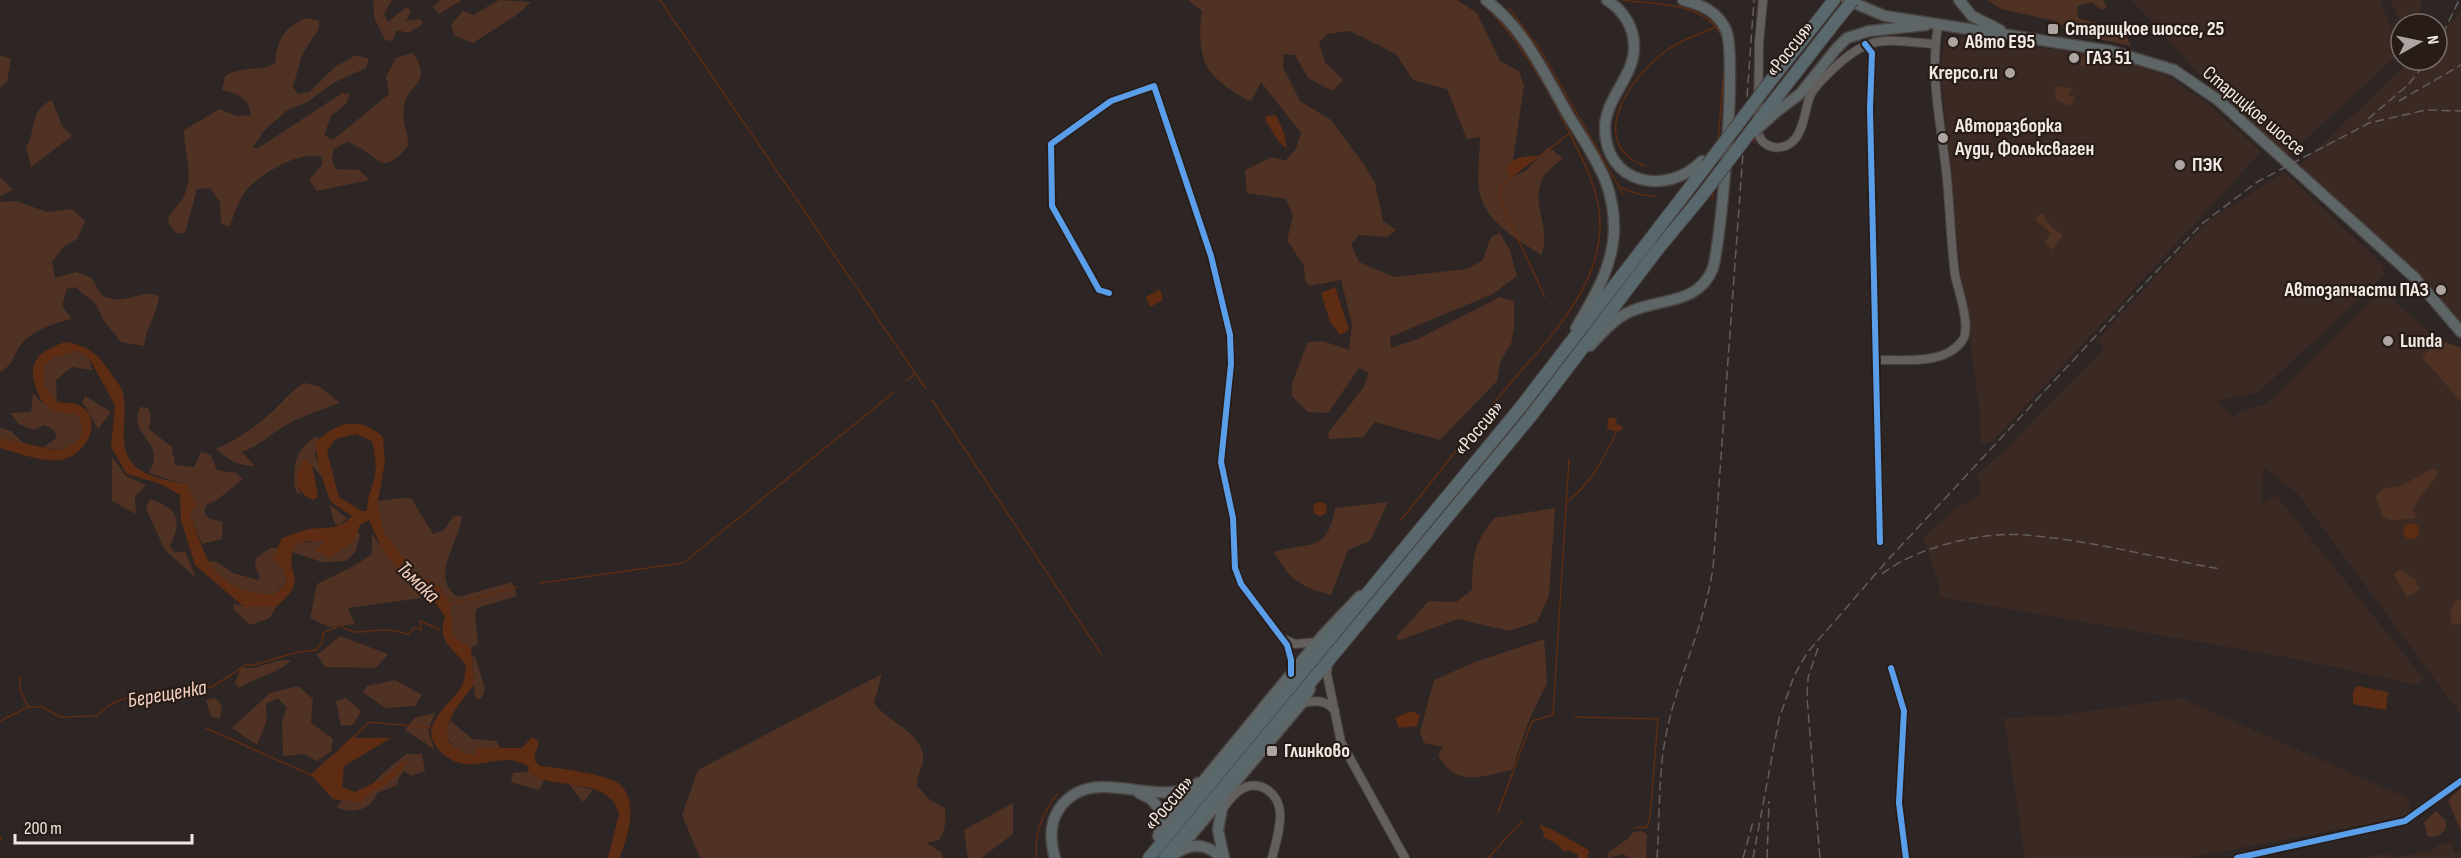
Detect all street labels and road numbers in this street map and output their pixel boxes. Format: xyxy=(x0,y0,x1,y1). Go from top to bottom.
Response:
street label: «Россия» xyxy=(1761,16,1819,82)
street label: Старицкое шоссе xyxy=(2198,61,2310,161)
street label: «Россия» xyxy=(1449,396,1509,460)
street label: «Россия» xyxy=(1139,771,1199,835)

